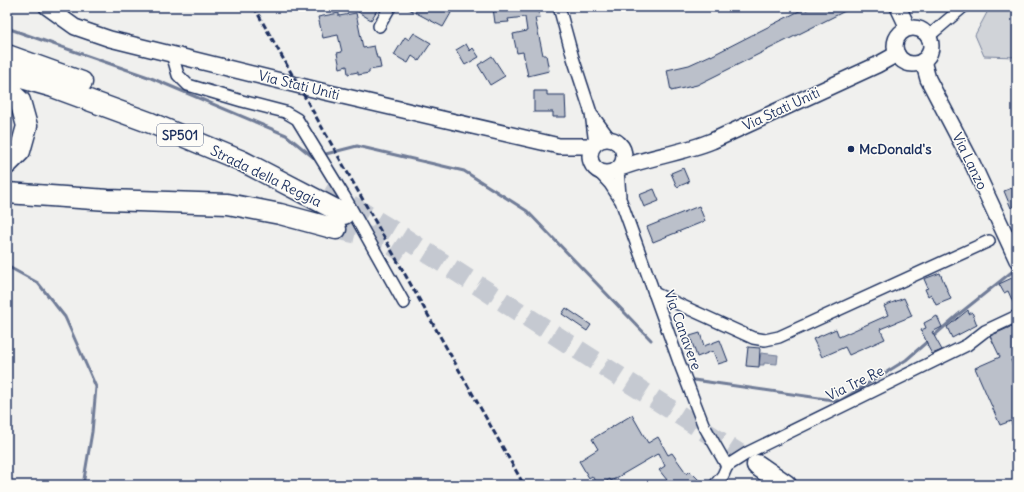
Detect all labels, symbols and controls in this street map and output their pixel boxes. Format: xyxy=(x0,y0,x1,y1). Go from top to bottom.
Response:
street label: Via Stati Uniti xyxy=(256,66,342,104)
street label: Via Stati Uniti xyxy=(739,83,823,135)
road number: SP501 xyxy=(157,124,203,146)
street label: Via Lanzo xyxy=(948,130,992,193)
place label: McDonald's xyxy=(859,140,932,158)
street label: Strada della Reggia xyxy=(207,141,325,211)
marker: McDonald's xyxy=(846,144,856,154)
street label: Via Canavere xyxy=(660,288,706,372)
street label: Via Tre Re xyxy=(823,361,887,405)

